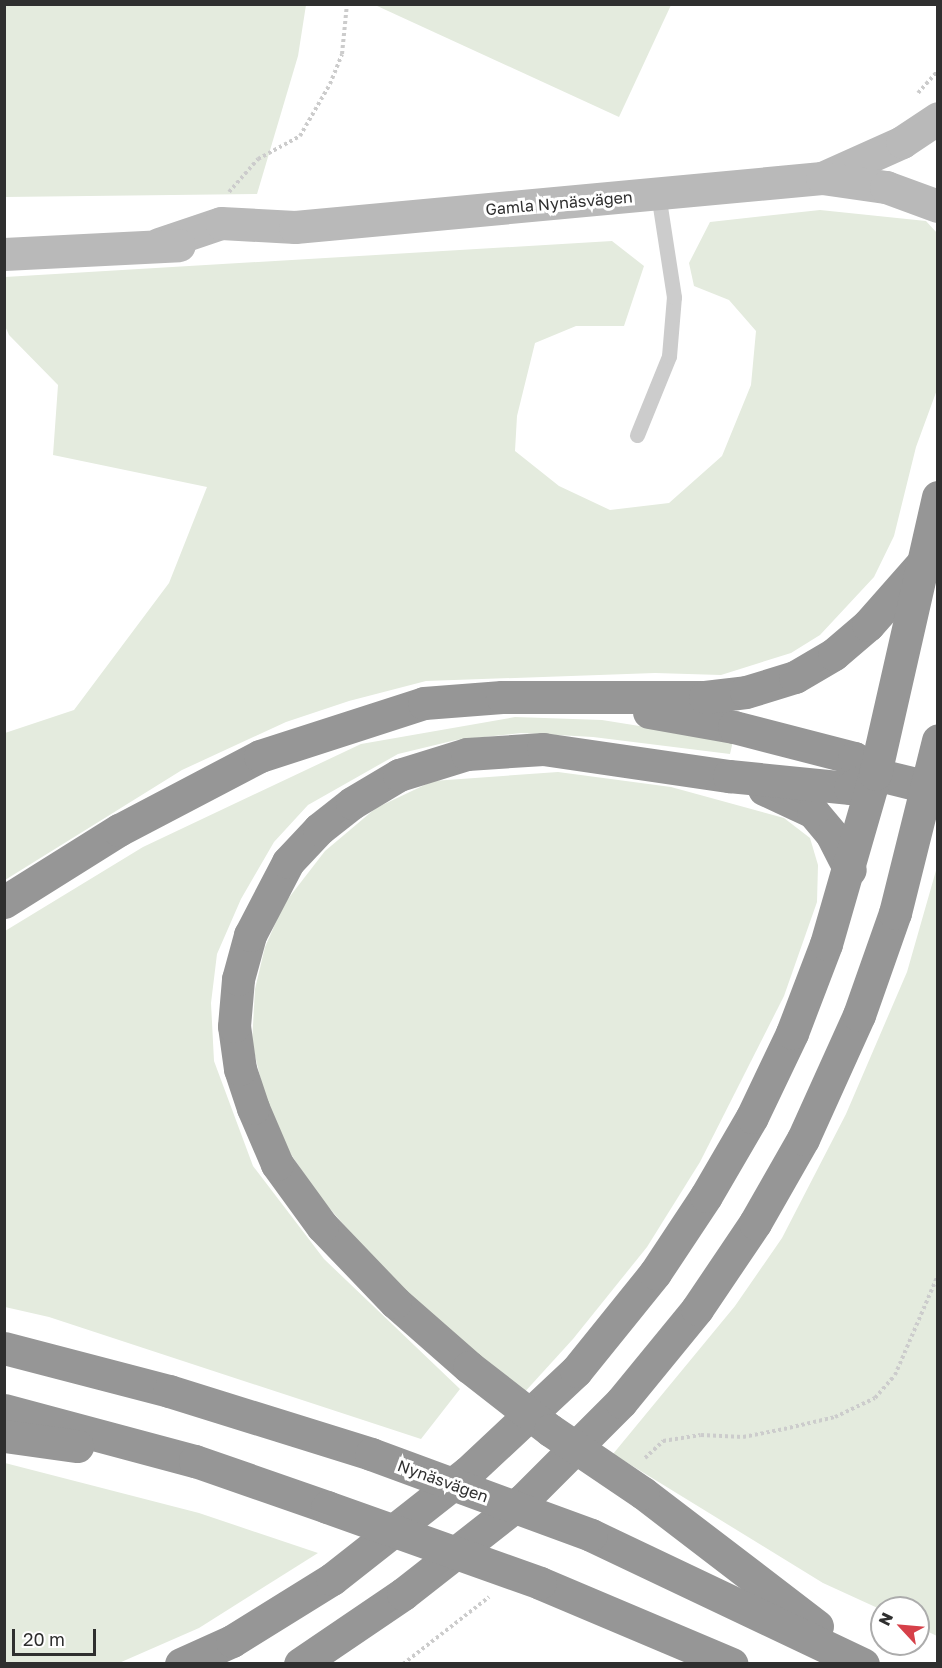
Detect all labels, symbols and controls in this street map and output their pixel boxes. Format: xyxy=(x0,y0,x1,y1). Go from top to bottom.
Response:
street label: Gamla Nynäsvägen xyxy=(485,187,633,219)
street label: Nynäsvägen xyxy=(395,1456,491,1506)
north arrow xyxy=(870,1596,930,1656)
text: N xyxy=(874,1609,897,1629)
scale bar xyxy=(15,1617,99,1655)
text: 20 m xyxy=(23,1628,65,1650)

